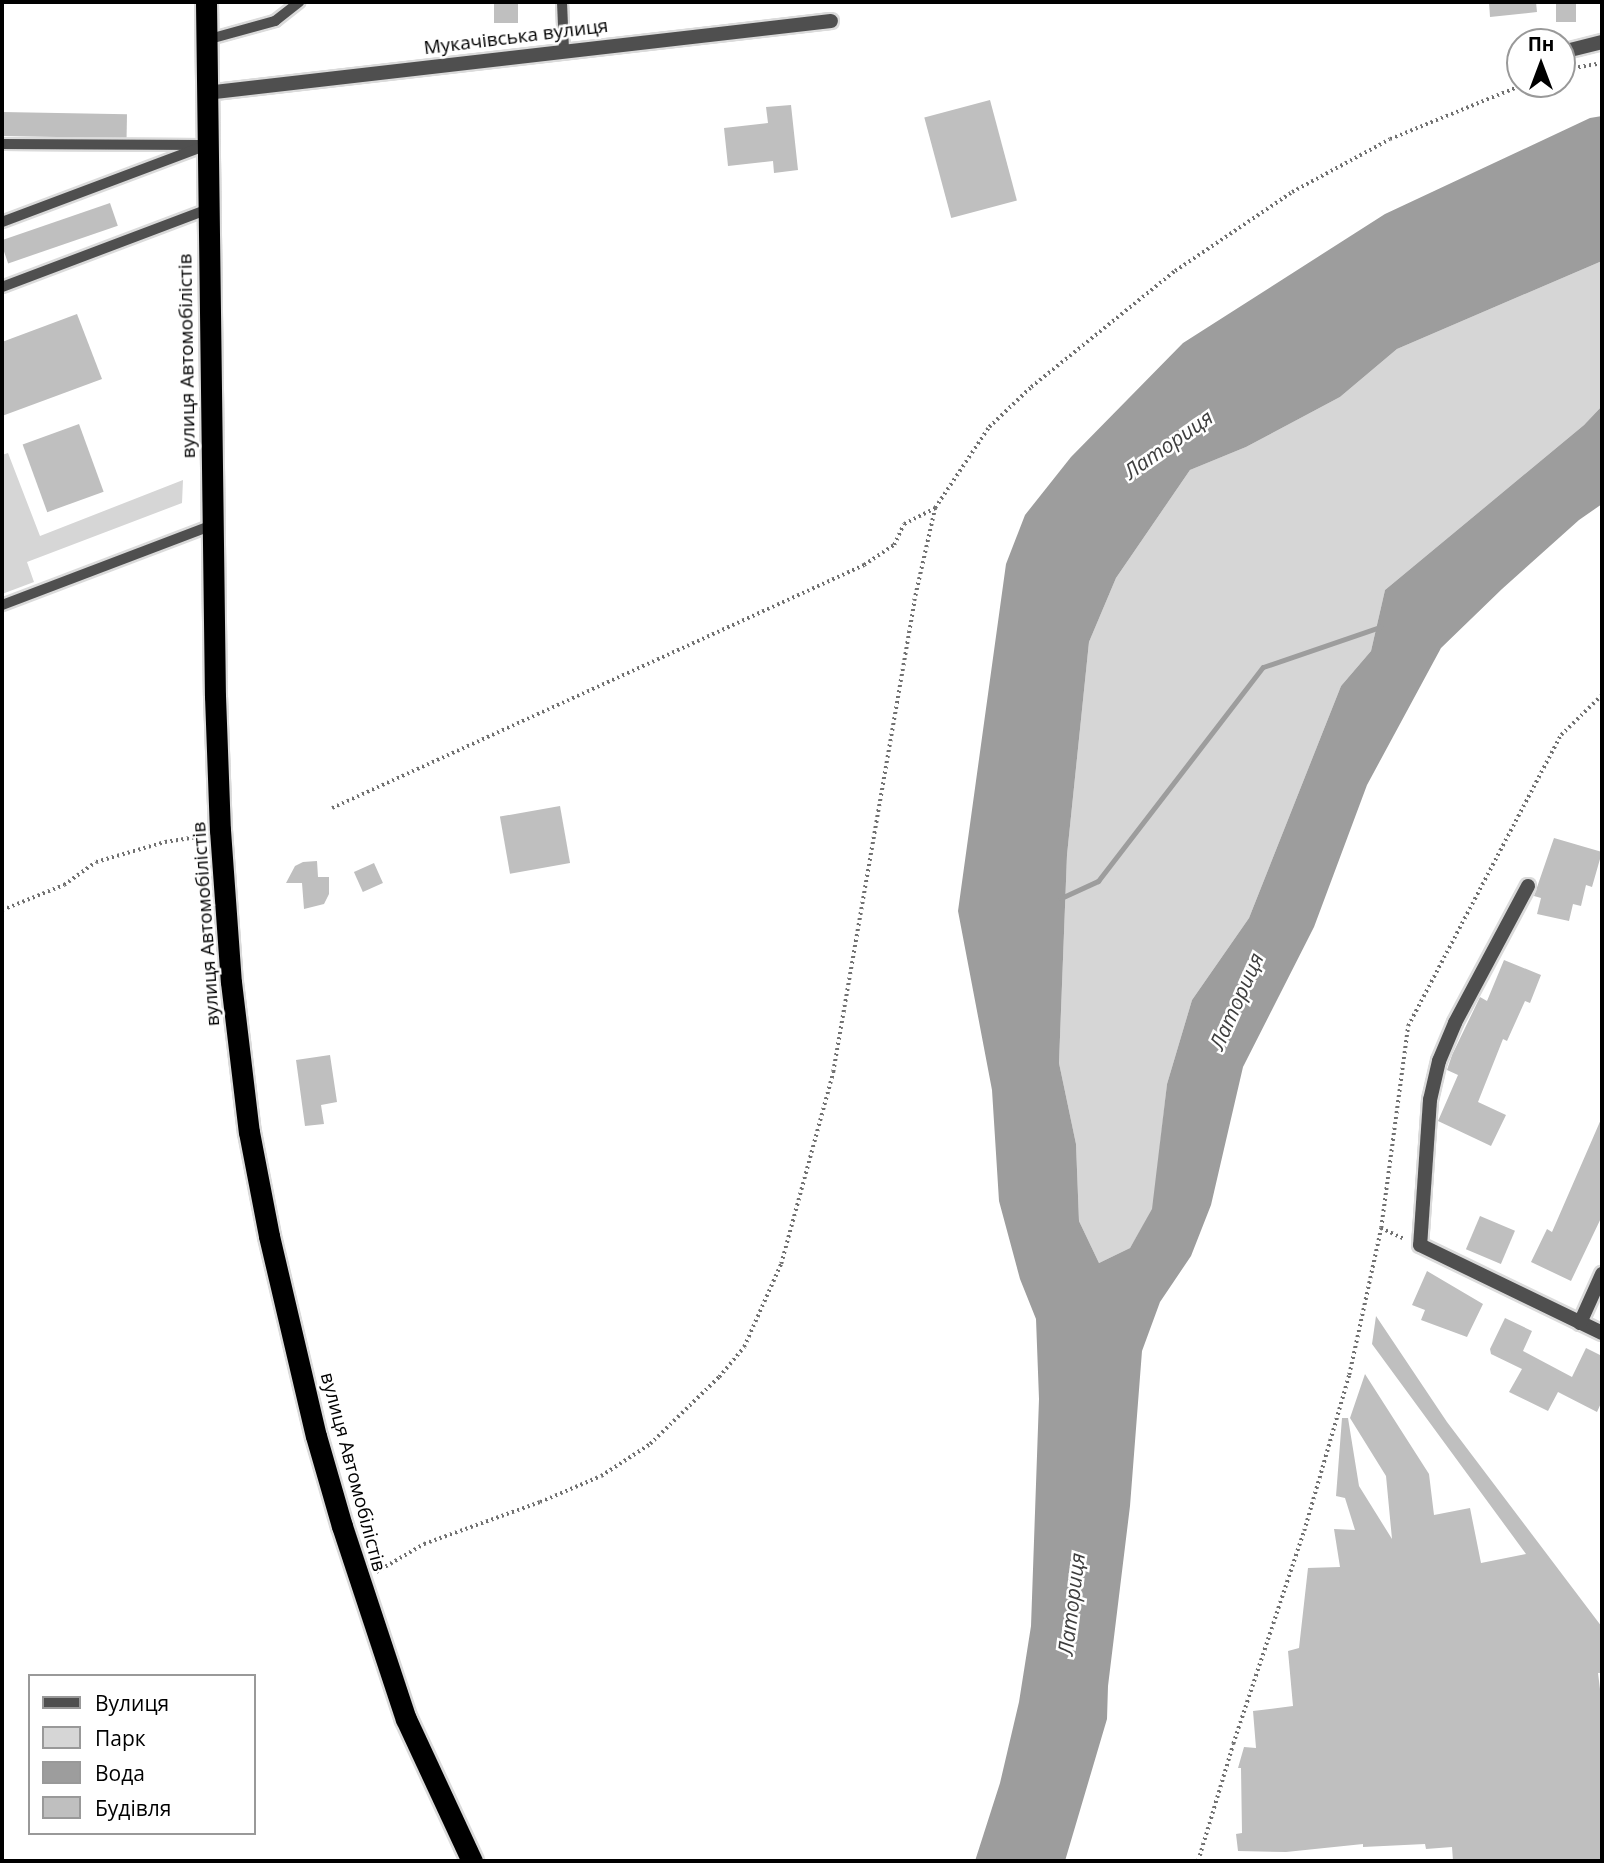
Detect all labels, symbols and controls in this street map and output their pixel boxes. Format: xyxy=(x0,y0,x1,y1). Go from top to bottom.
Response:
street label: Мукачівська вулиця xyxy=(422,14,610,60)
north arrow xyxy=(1506,28,1576,98)
text: Пн xyxy=(1528,31,1554,57)
street label: вулиця Автомобілістів xyxy=(174,253,200,459)
water label: Латориця xyxy=(1118,404,1218,484)
street label: вулиця Автомобілістів xyxy=(187,821,225,1027)
water label: Латориця xyxy=(1203,949,1269,1053)
street label: вулиця Автомобілістів xyxy=(315,1370,391,1574)
water label: Латориця xyxy=(1052,1551,1090,1657)
legend xyxy=(28,1674,256,1835)
text: Вулиця xyxy=(95,1689,169,1717)
text: Парк xyxy=(95,1724,146,1752)
text: Вода xyxy=(95,1759,145,1787)
text: Будівля xyxy=(95,1794,171,1822)

